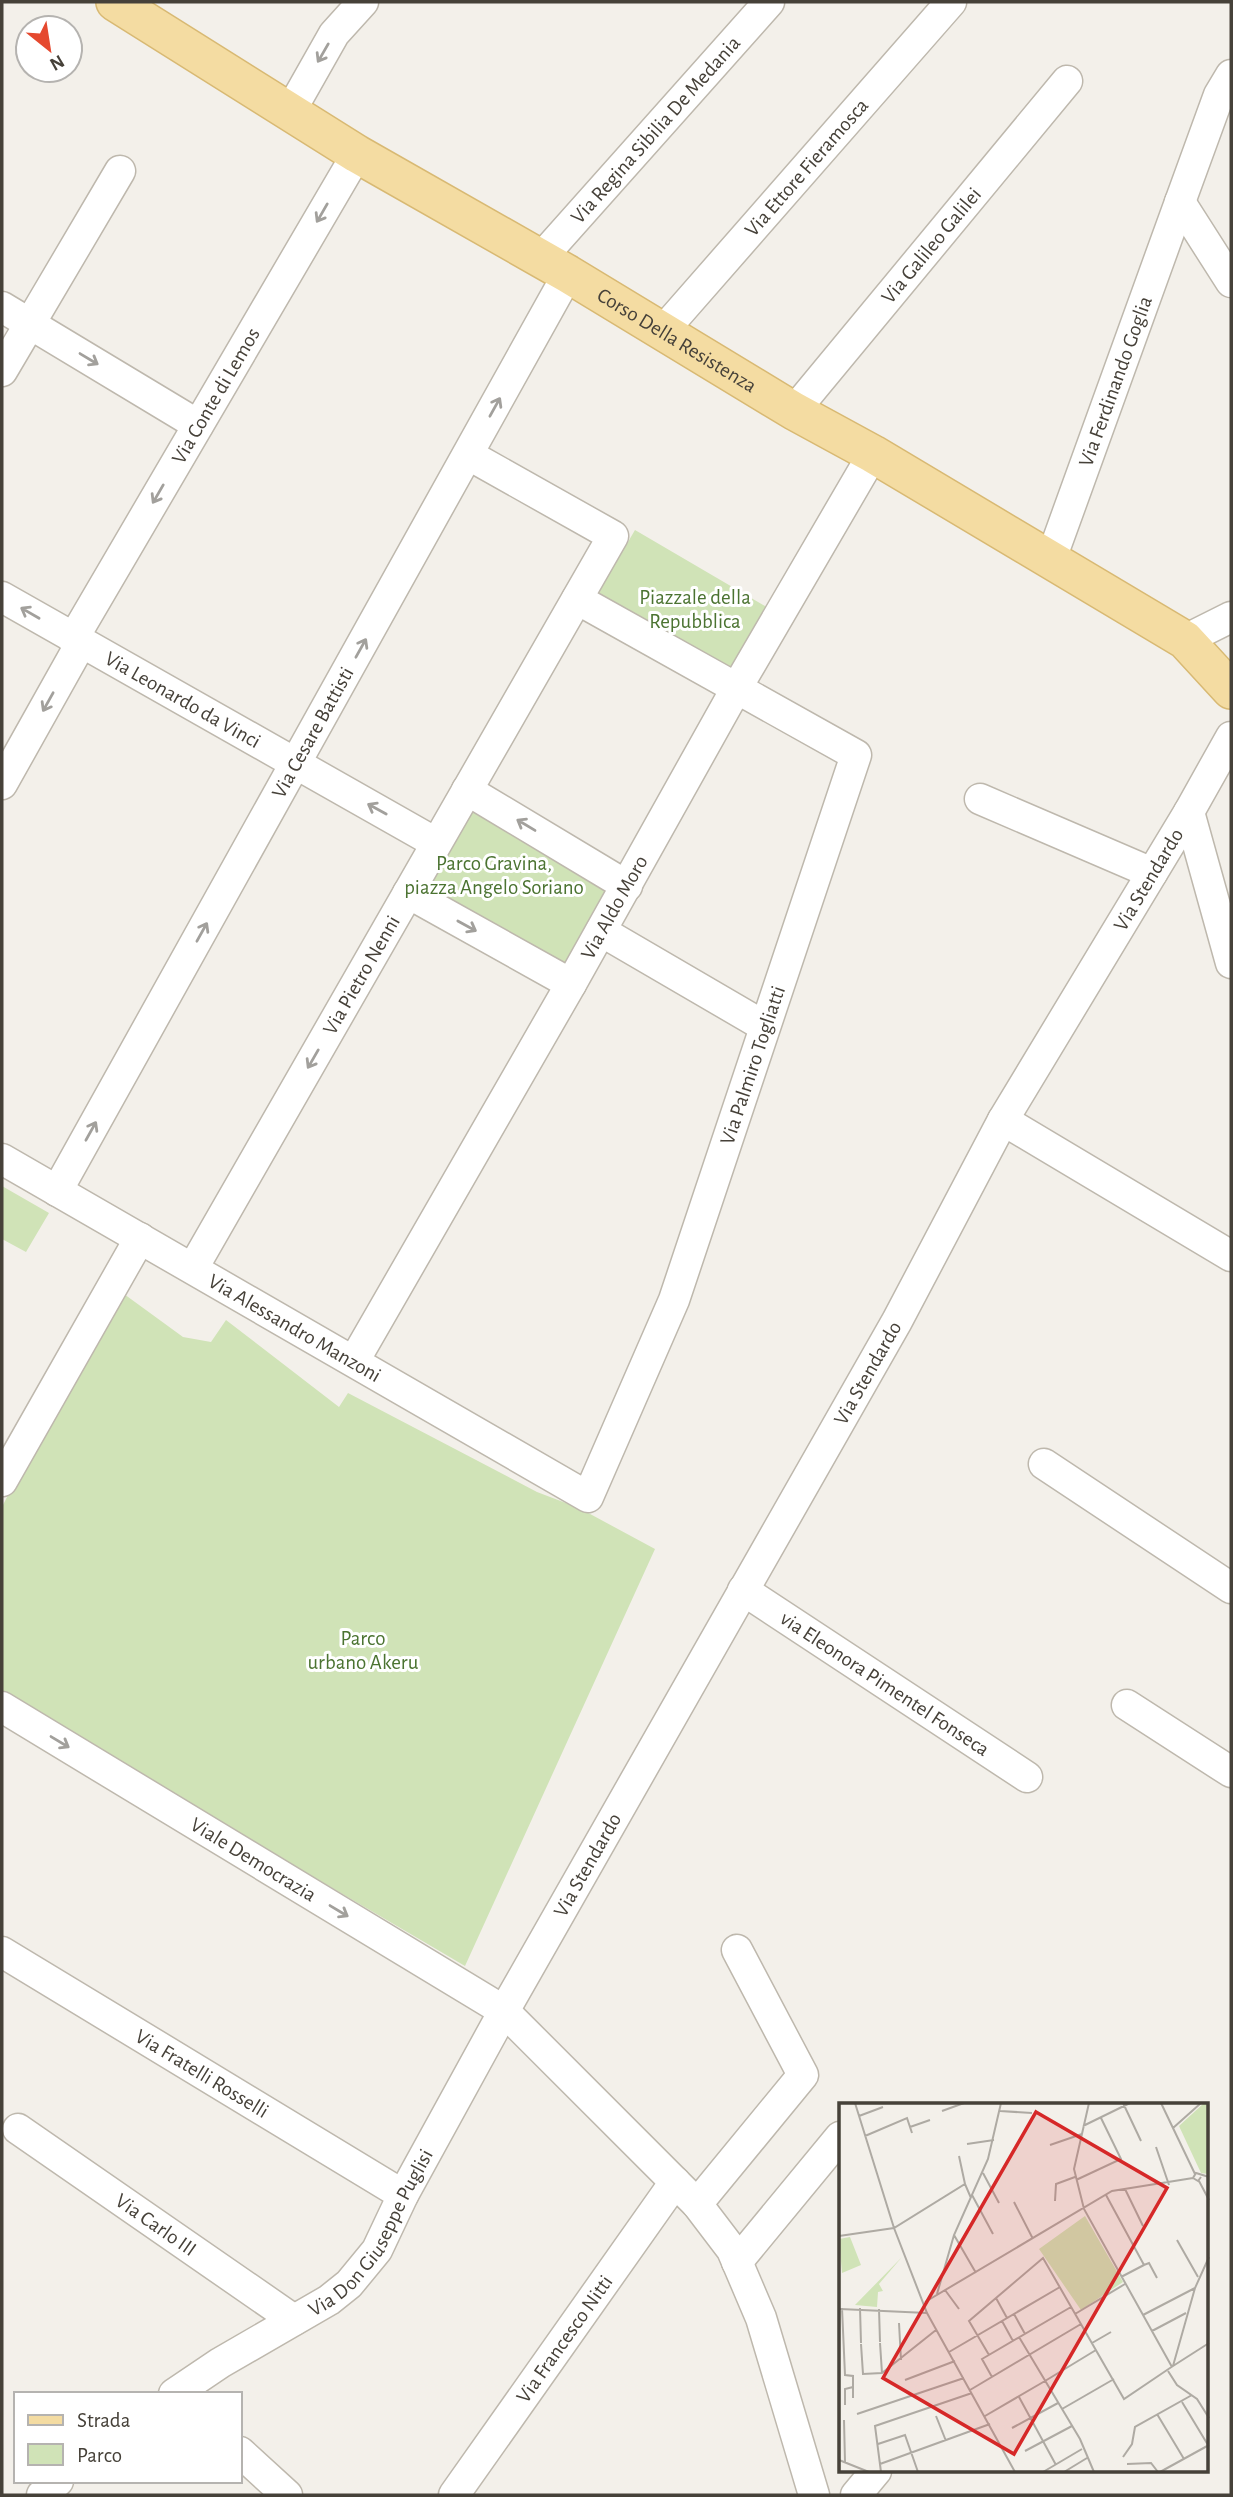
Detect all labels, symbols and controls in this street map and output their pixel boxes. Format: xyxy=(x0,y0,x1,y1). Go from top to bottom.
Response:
north arrow xyxy=(14,14,84,84)
street label: Via Regina Sibilia De Medania xyxy=(567,32,745,228)
one-way arrow xyxy=(316,43,330,63)
text: N xyxy=(46,51,67,74)
street label: Via Ettore Fieramosca xyxy=(741,94,873,240)
street label: Via Galileo Galilei xyxy=(878,184,985,308)
one-way arrow xyxy=(315,202,329,222)
street label: Corso Della Resistenza xyxy=(593,284,760,397)
street label: Via Ferdinando Goglia xyxy=(1075,293,1156,469)
street label: Via Conte di Lemos xyxy=(168,324,264,468)
one-way arrow xyxy=(78,353,98,367)
one-way arrow xyxy=(489,397,503,418)
one-way arrow xyxy=(151,483,165,503)
park label: Piazzale della Repubblica xyxy=(639,587,751,632)
one-way arrow xyxy=(20,606,40,620)
one-way arrow xyxy=(354,639,368,659)
street label: Via Leonardo da Vinci xyxy=(101,648,264,752)
street label: Via Cesare Battisti xyxy=(268,664,358,802)
one-way arrow xyxy=(41,692,55,712)
one-way arrow xyxy=(367,802,388,815)
one-way arrow xyxy=(517,818,537,832)
street label: Via Stendardo xyxy=(1110,825,1187,935)
street label: Via Aldo Moro xyxy=(577,852,652,963)
park label: Parco Gravina, piazza Angelo Soriano xyxy=(404,853,584,898)
street label: Via Pietro Nenni xyxy=(319,912,404,1038)
one-way arrow xyxy=(457,919,477,933)
one-way arrow xyxy=(195,923,209,943)
street label: Via Palmiro Togliatti xyxy=(717,983,789,1147)
one-way arrow xyxy=(306,1048,320,1068)
one-way arrow xyxy=(85,1121,98,1142)
street label: Via Alessandro Manzoni xyxy=(205,1270,384,1386)
street label: Via Stendardo xyxy=(830,1318,905,1429)
street label: via Eleonora Pimentel Fonseca xyxy=(776,1608,993,1760)
park label: Parco urbano Akeru xyxy=(308,1628,419,1673)
one-way arrow xyxy=(50,1736,70,1750)
street label: Via Stendardo xyxy=(550,1810,625,1920)
street label: Viale Democrazia xyxy=(187,1814,320,1906)
one-way arrow xyxy=(328,1904,348,1918)
street label: Via Fratelli Rosselli xyxy=(132,2025,272,2122)
inset map xyxy=(839,2103,1208,2472)
street label: Via Don Giuseppe Puglisi xyxy=(305,2146,437,2321)
street label: Via Carlo III xyxy=(112,2190,200,2260)
street label: Via Francesco Nitti xyxy=(513,2272,617,2407)
legend xyxy=(14,2392,242,2483)
text: Strada xyxy=(77,2410,131,2431)
text: Parco xyxy=(77,2445,122,2466)

